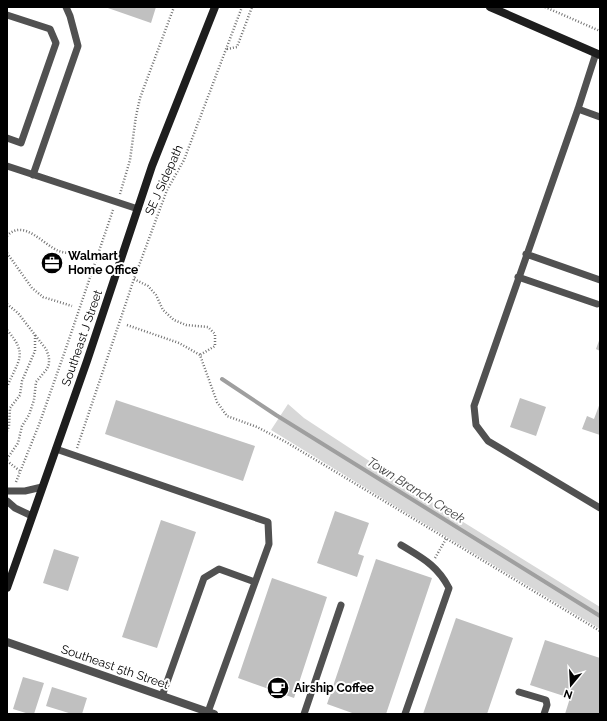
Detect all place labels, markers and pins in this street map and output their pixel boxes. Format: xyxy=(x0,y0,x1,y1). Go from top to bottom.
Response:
place label: Walmart Home Office xyxy=(68,249,138,277)
office icon: Walmart Home Office xyxy=(39,250,65,276)
cafe icon: Airship Coffee xyxy=(265,675,291,701)
place label: Airship Coffee xyxy=(294,681,374,695)

